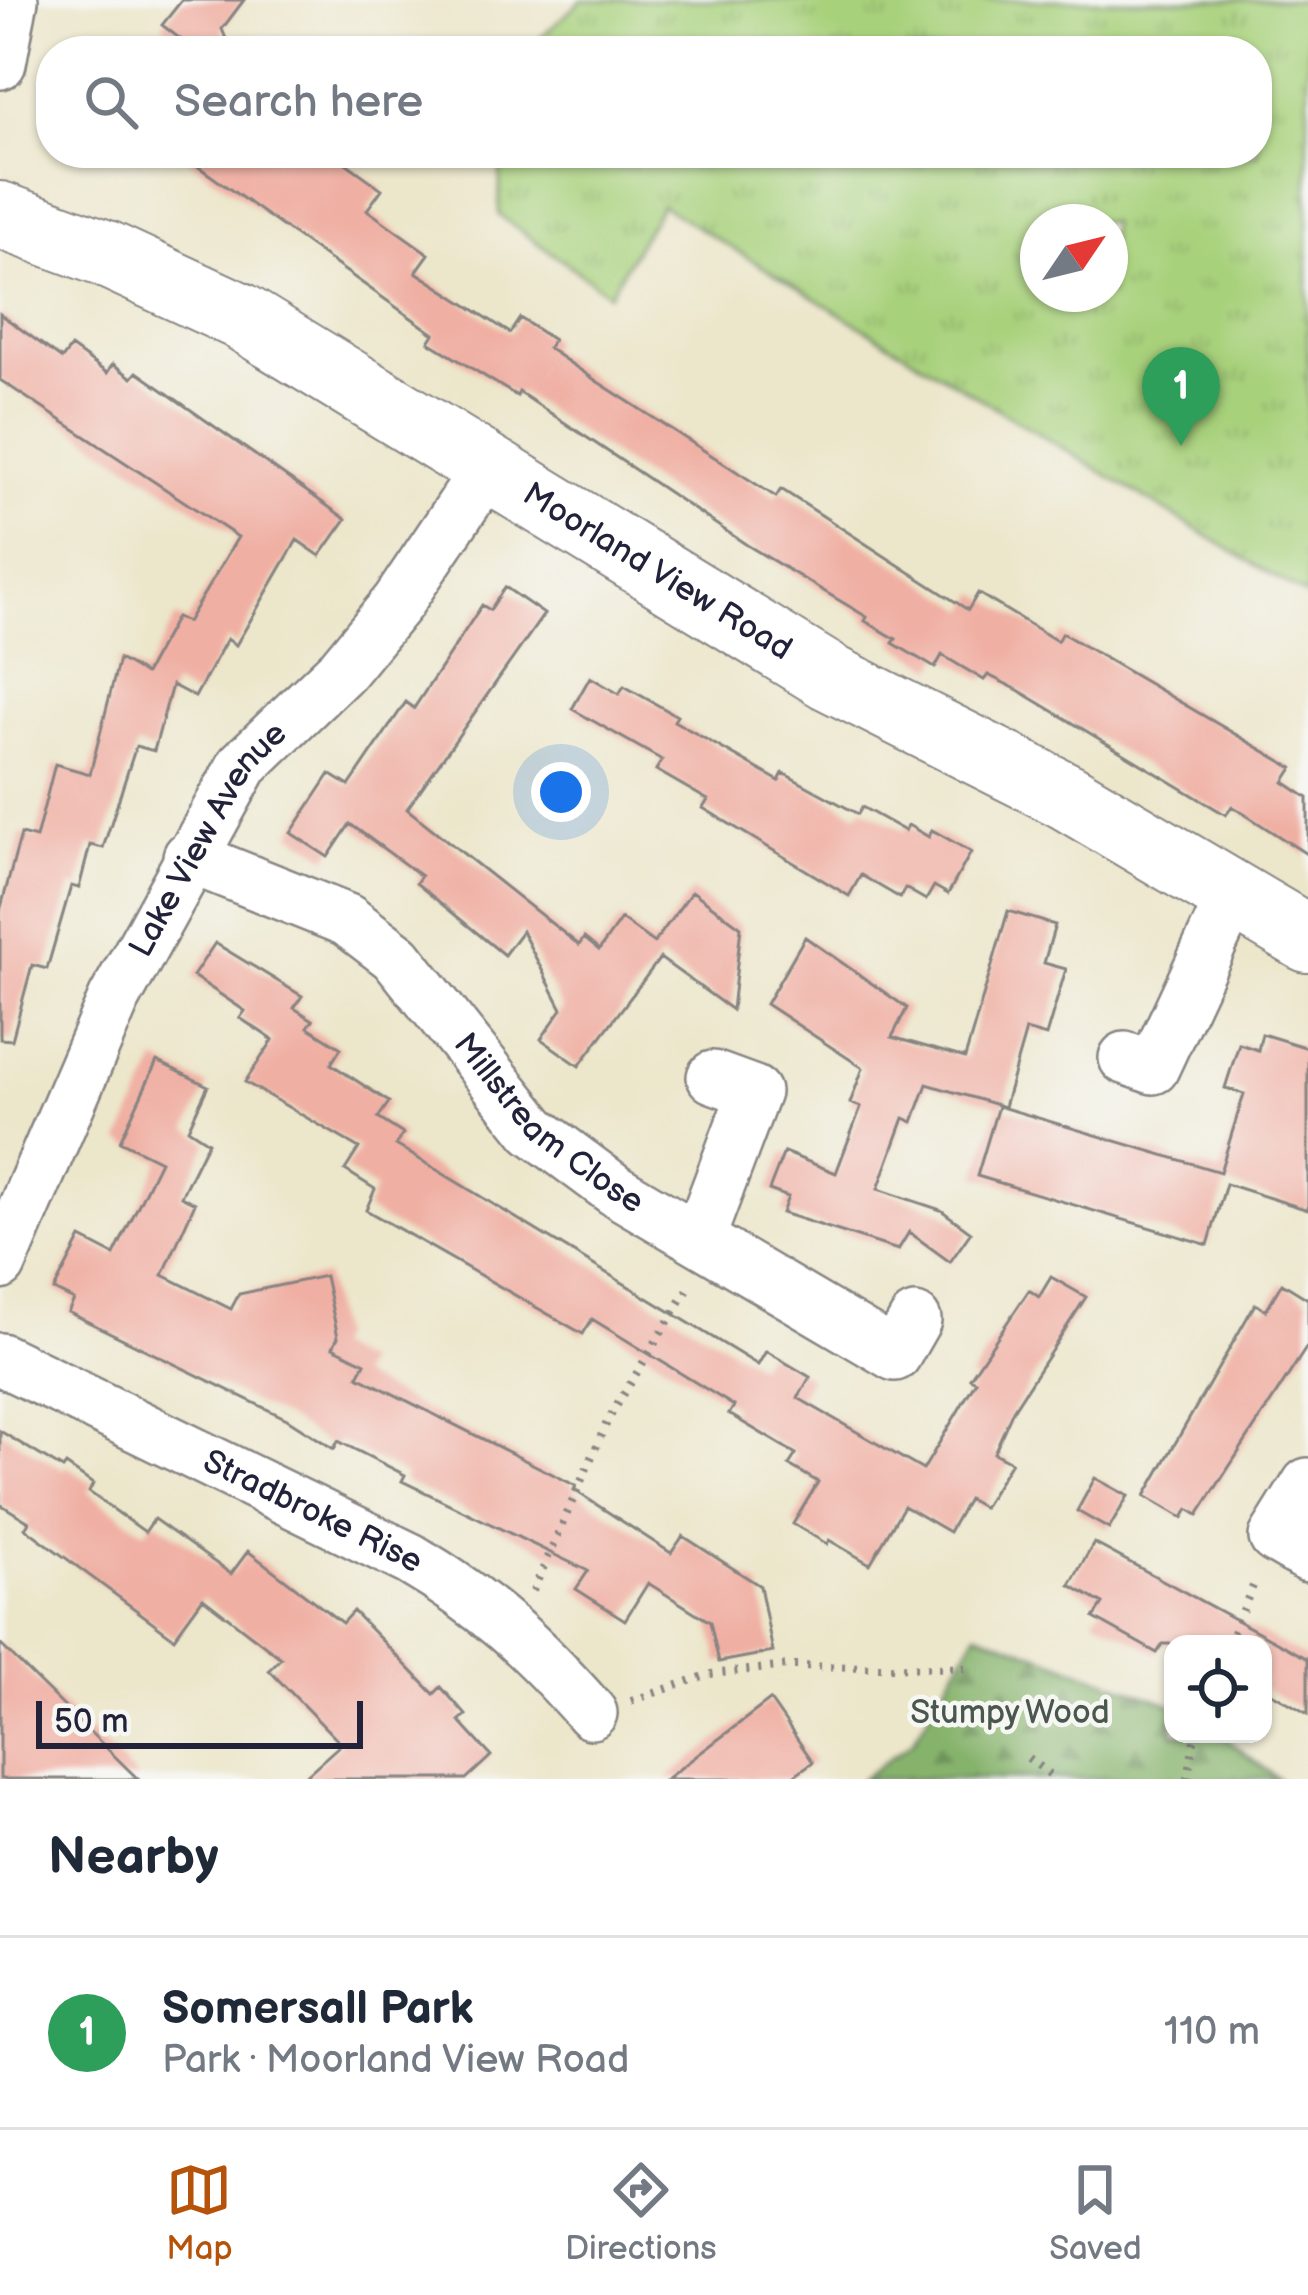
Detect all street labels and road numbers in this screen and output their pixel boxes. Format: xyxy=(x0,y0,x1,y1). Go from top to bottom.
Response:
street label: Moorland View Road xyxy=(516,474,799,669)
street label: Lake View Avenue xyxy=(121,714,295,964)
street label: Millstream Close xyxy=(445,1025,651,1222)
street label: Stradbroke Rise xyxy=(197,1441,430,1582)

